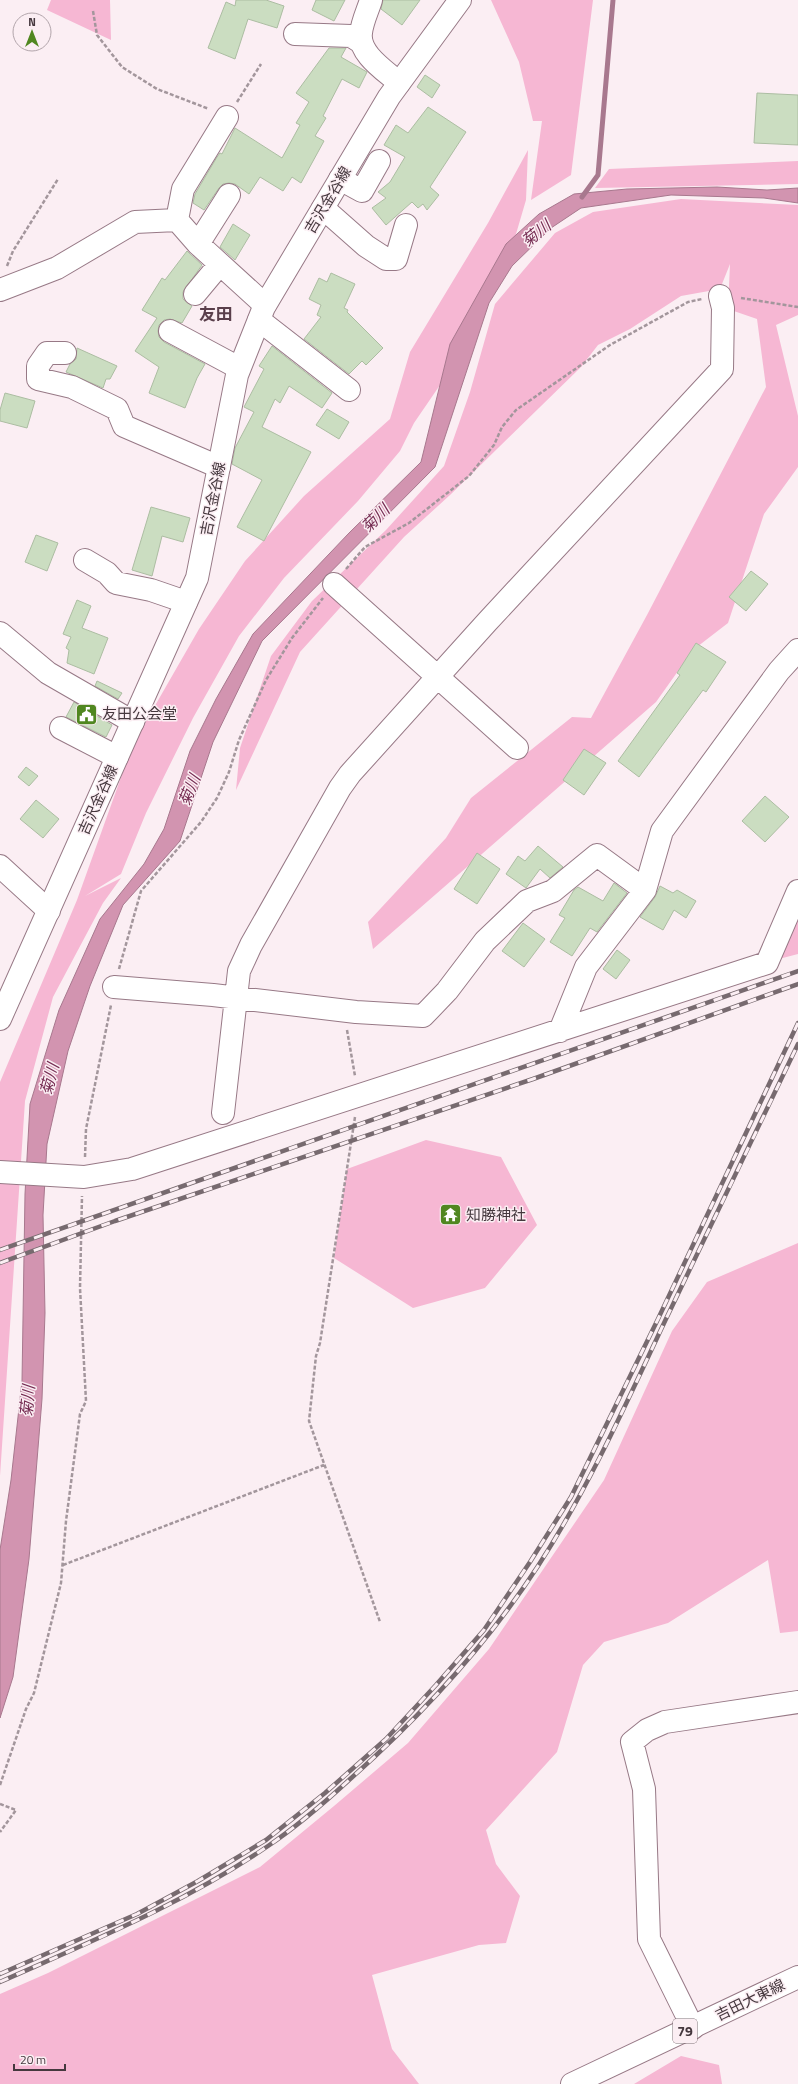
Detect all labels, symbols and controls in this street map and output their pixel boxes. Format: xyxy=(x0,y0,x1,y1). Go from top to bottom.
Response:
north arrow xyxy=(12,12,52,52)
text: N xyxy=(28,14,36,30)
street label: 吉沢金谷線 xyxy=(298,162,357,238)
water label: 菊川 xyxy=(516,212,558,252)
district label: 友田 xyxy=(199,301,233,327)
street label: 吉沢金谷線 xyxy=(194,460,231,538)
water label: 菊川 xyxy=(355,497,396,538)
public building icon: 友田公会堂 xyxy=(74,701,100,727)
place label: 友田公会堂 xyxy=(102,702,177,725)
street label: 吉沢金谷線 xyxy=(72,761,123,839)
water label: 菊川 xyxy=(172,769,207,809)
water label: 菊川 xyxy=(33,1059,65,1098)
temple icon: 知勝神社 xyxy=(437,1202,463,1228)
place label: 知勝神社 xyxy=(466,1203,526,1226)
water label: 菊川 xyxy=(14,1382,41,1418)
street label: 吉田大東線 xyxy=(711,1973,789,2026)
road number: 79 xyxy=(673,2019,697,2043)
scale bar xyxy=(14,2046,65,2072)
text: 20 m xyxy=(20,2050,46,2069)

